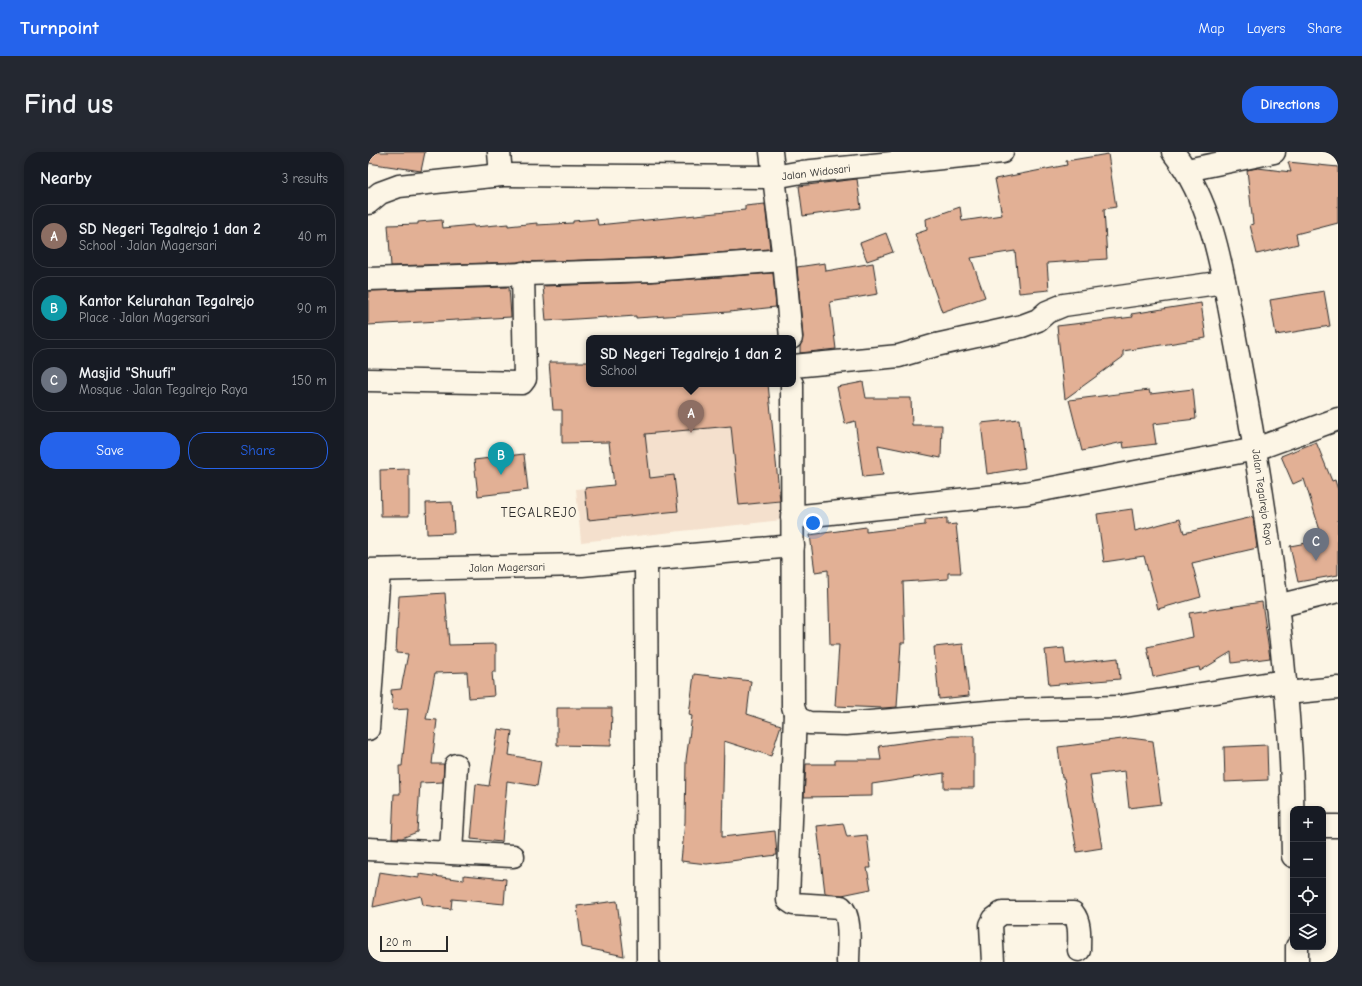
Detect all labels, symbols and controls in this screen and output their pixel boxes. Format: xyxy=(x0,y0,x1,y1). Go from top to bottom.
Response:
text: Turnpoint xyxy=(20,17,99,39)
text: Map xyxy=(1198,20,1225,37)
text: Layers xyxy=(1247,20,1285,37)
text: Share xyxy=(1307,20,1342,37)
button: Directions xyxy=(1242,86,1338,123)
text: Find us xyxy=(24,88,113,120)
street label: Jalan Widosari xyxy=(781,162,851,183)
text: Nearby xyxy=(40,169,91,188)
text: 3 results xyxy=(282,171,328,186)
text: SD Negeri Tegalrejo 1 dan 2 xyxy=(79,220,261,238)
text: A xyxy=(50,229,58,244)
text: 40 m xyxy=(298,229,327,244)
text: School · Jalan Magersari xyxy=(79,238,217,253)
text: Kantor Kelurahan Tegalrejo xyxy=(79,292,254,310)
text: B xyxy=(50,301,58,316)
text: 90 m xyxy=(297,301,327,316)
text: Place · Jalan Magersari xyxy=(79,310,210,325)
popup xyxy=(586,335,796,387)
text: SD Negeri Tegalrejo 1 dan 2 xyxy=(600,345,782,363)
text: School xyxy=(600,363,637,378)
text: Masjid "Shuufi" xyxy=(79,364,176,382)
text: C xyxy=(50,373,58,388)
text: 150 m xyxy=(292,373,327,388)
text: Mosque · Jalan Tegalrejo Raya xyxy=(79,382,248,397)
pin: A xyxy=(678,400,704,433)
button: Save xyxy=(40,432,180,469)
button: Share xyxy=(188,432,328,469)
pin: B xyxy=(488,442,514,475)
street label: Jalan Tegalrejo Raya xyxy=(1249,448,1276,546)
district label: TEGALREJO xyxy=(501,505,577,520)
your location xyxy=(803,513,823,533)
pin: C xyxy=(1303,528,1329,561)
street label: Jalan Magersari xyxy=(469,560,545,575)
map controls xyxy=(1290,806,1326,950)
button: + xyxy=(1290,806,1326,842)
button: − xyxy=(1290,842,1326,878)
button: locate xyxy=(1290,878,1326,914)
button: layers xyxy=(1290,914,1326,950)
scale bar xyxy=(380,934,448,953)
text: 20 m xyxy=(386,936,411,949)

